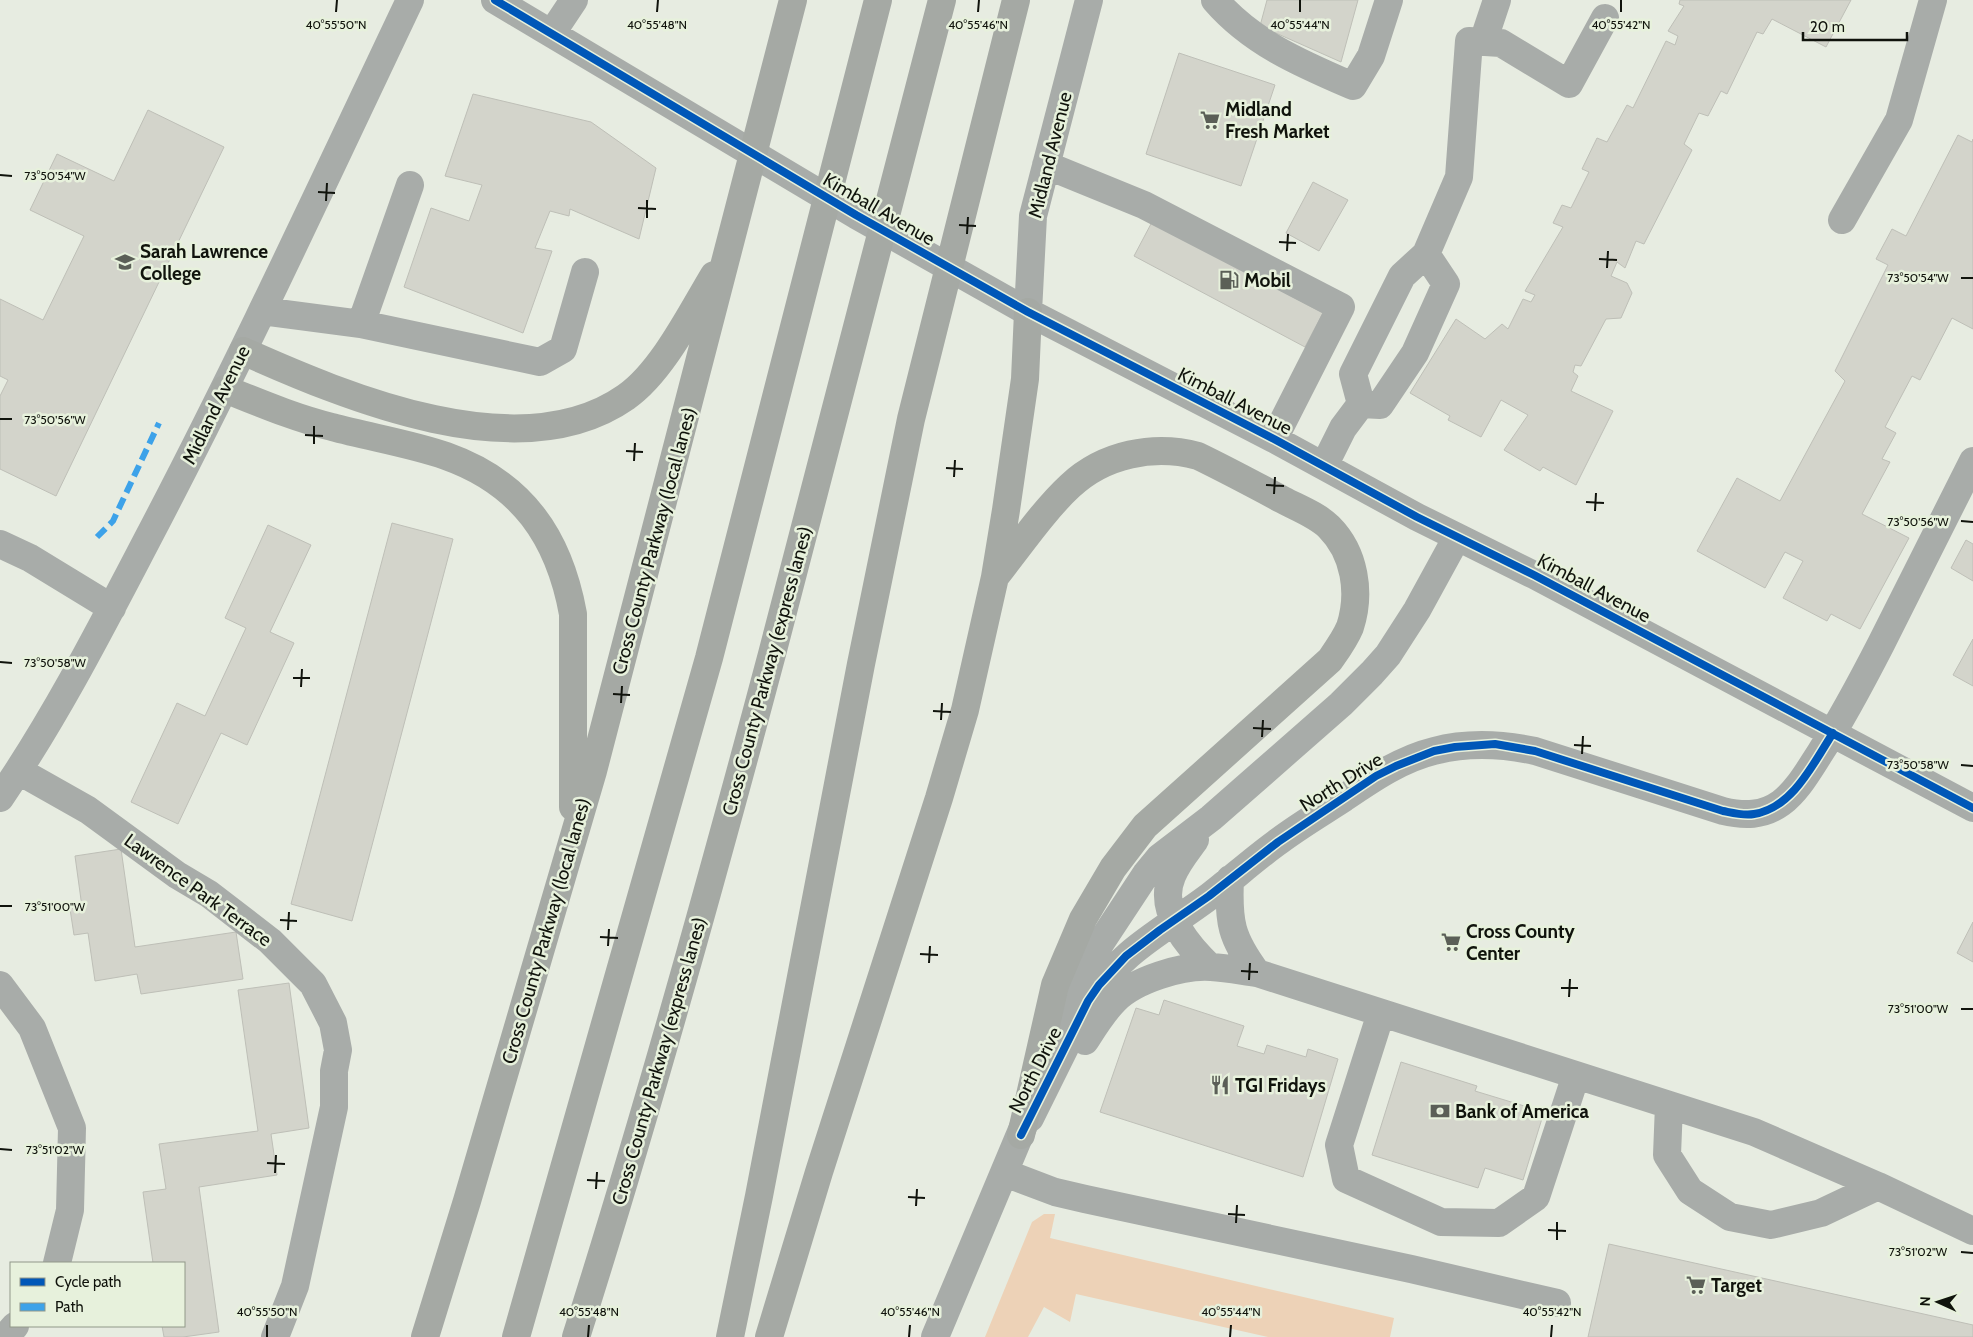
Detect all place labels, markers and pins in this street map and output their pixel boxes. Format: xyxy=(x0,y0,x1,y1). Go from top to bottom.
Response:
place label: Midland Fresh Market xyxy=(1225,98,1330,143)
supermarket icon: Midland Fresh Market xyxy=(1199,109,1221,131)
place label: Sarah Lawrence College xyxy=(140,240,268,285)
school or university icon: Sarah Lawrence College xyxy=(114,251,136,273)
fuel station icon: Mobil xyxy=(1218,269,1240,291)
place label: Mobil xyxy=(1244,269,1291,292)
place label: Cross County Center xyxy=(1466,920,1575,965)
supermarket icon: Cross County Center xyxy=(1440,931,1462,953)
restaurant icon: TGI Fridays xyxy=(1209,1074,1231,1096)
place label: TGI Fridays xyxy=(1235,1074,1326,1097)
bank icon: Bank of America xyxy=(1429,1100,1451,1122)
place label: Bank of America xyxy=(1455,1100,1589,1123)
supermarket icon: Target xyxy=(1685,1274,1707,1296)
place label: Target xyxy=(1711,1274,1762,1297)

